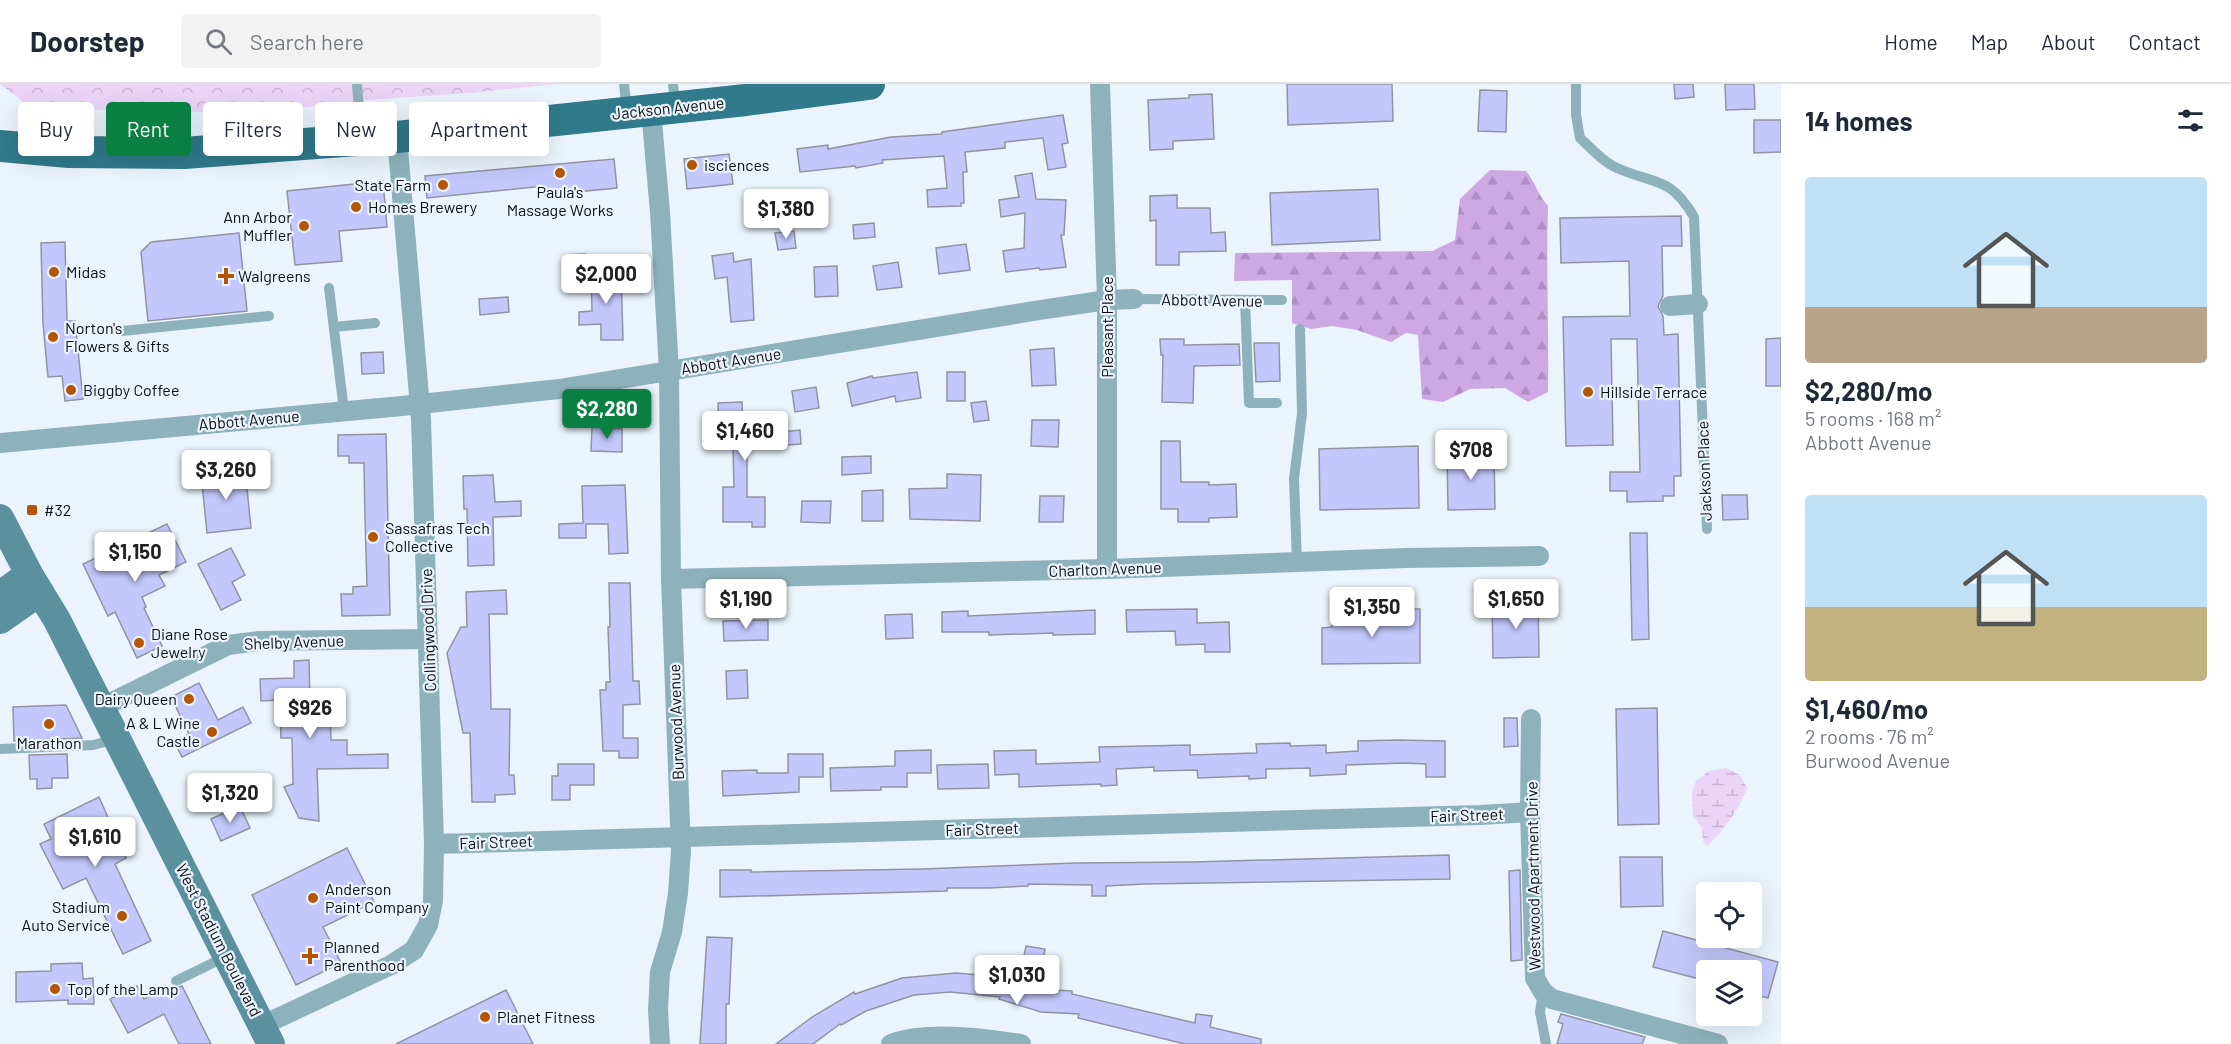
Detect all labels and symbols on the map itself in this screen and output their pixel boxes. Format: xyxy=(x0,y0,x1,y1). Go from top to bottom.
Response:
street label: Jackson Avenue xyxy=(611,92,725,123)
place label: isciences xyxy=(704,155,770,174)
marker: isciences xyxy=(685,158,699,172)
marker: Paula's Massage Works xyxy=(553,166,567,180)
place label: State Farm xyxy=(355,175,431,194)
marker: State Farm xyxy=(436,178,450,192)
place label: Paula's Massage Works xyxy=(507,182,613,219)
pin: $1,380 xyxy=(737,189,835,240)
place label: Homes Brewery xyxy=(368,197,478,216)
marker: Homes Brewery xyxy=(349,200,363,214)
place label: Ann Arbor Muffler xyxy=(223,207,292,244)
marker: Ann Arbor Muffler xyxy=(297,219,311,233)
pin: $2,000 xyxy=(557,254,655,305)
place label: Midas xyxy=(66,262,106,281)
marker: Midas xyxy=(47,265,61,279)
place label: Walgreens xyxy=(238,266,311,285)
marker: Walgreens xyxy=(219,269,233,283)
street label: Pleasant Place xyxy=(1097,276,1116,378)
street label: Abbott Avenue xyxy=(1161,289,1263,310)
place label: Norton's Flowers & Gifts xyxy=(65,318,169,355)
marker: Norton's Flowers & Gifts xyxy=(46,330,60,344)
street label: Abbott Avenue xyxy=(679,343,782,378)
place label: Biggby Coffee xyxy=(83,380,179,399)
place label: Hillside Terrace xyxy=(1600,382,1707,401)
marker: Biggby Coffee xyxy=(64,383,78,397)
marker: Hillside Terrace xyxy=(1581,385,1595,399)
pin: $2,280 xyxy=(558,389,656,440)
street label: Abbott Avenue xyxy=(198,406,300,433)
pin: $1,460 xyxy=(696,411,794,462)
street label: Jackson Place xyxy=(1692,421,1715,521)
pin: $708 xyxy=(1435,430,1507,481)
pin: $3,260 xyxy=(177,450,275,501)
place label: #32 xyxy=(44,500,71,519)
marker: #32 xyxy=(25,503,39,517)
place label: Sassafras Tech Collective xyxy=(385,518,490,555)
marker: Sassafras Tech Collective xyxy=(366,530,380,544)
pin: $1,150 xyxy=(86,532,184,583)
street label: Charlton Avenue xyxy=(1048,557,1162,580)
street label: Collingwood Drive xyxy=(416,568,439,692)
pin: $1,190 xyxy=(697,579,795,630)
pin: $1,650 xyxy=(1467,579,1565,630)
pin: $1,350 xyxy=(1323,587,1421,638)
place label: Diane Rose Jewelry xyxy=(151,624,228,661)
street label: Shelby Avenue xyxy=(244,630,344,653)
marker: Diane Rose Jewelry xyxy=(132,636,146,650)
street label: Burwood Avenue xyxy=(664,664,687,780)
pin: $926 xyxy=(274,688,346,739)
place label: Dairy Queen xyxy=(95,689,177,708)
marker: Dairy Queen xyxy=(182,692,196,706)
place label: A & L Wine Castle xyxy=(126,713,200,750)
marker: Marathon xyxy=(42,717,56,731)
marker: A & L Wine Castle xyxy=(205,725,219,739)
place label: Marathon xyxy=(16,733,82,752)
pin: $1,320 xyxy=(181,773,279,824)
street label: Westwood Apartment Drive xyxy=(1521,781,1544,971)
street label: Fair Street xyxy=(1430,804,1504,825)
pin: $1,610 xyxy=(46,817,144,868)
street label: Fair Street xyxy=(945,818,1019,839)
street label: Fair Street xyxy=(459,831,533,852)
street label: West Stadium Boulevard xyxy=(173,860,266,1019)
place label: Anderson Paint Company xyxy=(325,879,429,916)
marker: Anderson Paint Company xyxy=(306,891,320,905)
place label: Stadium Auto Service xyxy=(22,897,110,934)
marker: Stadium Auto Service xyxy=(115,909,129,923)
place label: Planned Parenthood xyxy=(324,937,405,974)
marker: Planned Parenthood xyxy=(301,947,319,965)
pin: $1,030 xyxy=(968,955,1066,1006)
place label: Top of the Lamp xyxy=(67,979,179,998)
marker: Top of the Lamp xyxy=(48,982,62,996)
place label: Planet Fitness xyxy=(497,1007,595,1026)
marker: Planet Fitness xyxy=(478,1010,492,1024)

